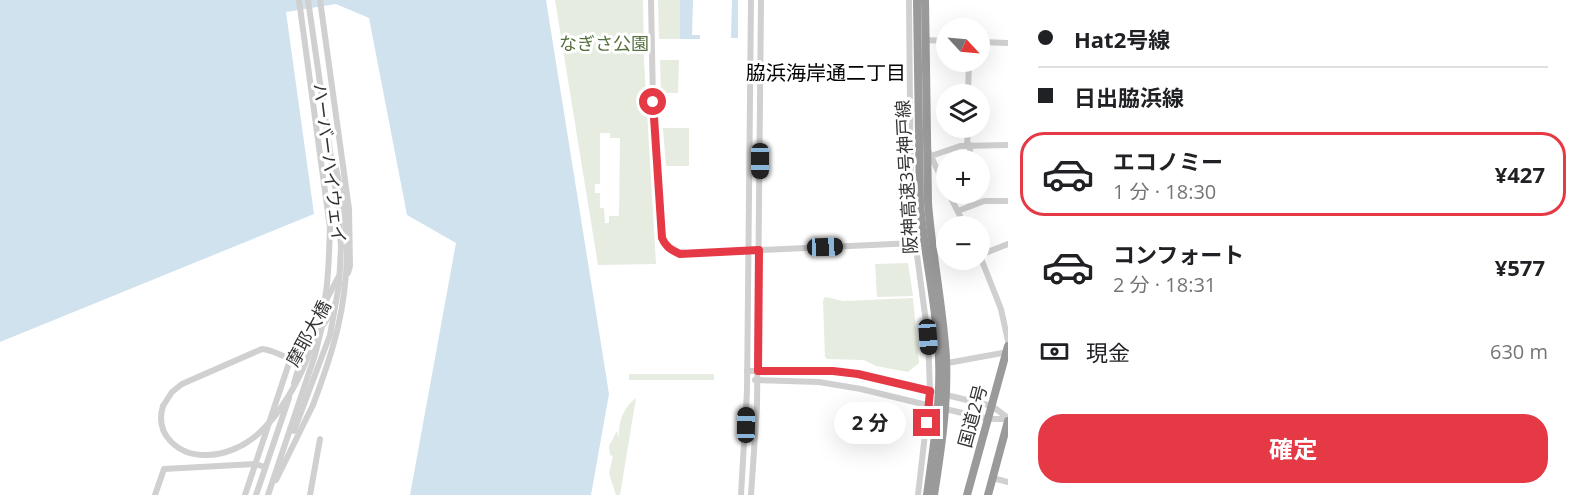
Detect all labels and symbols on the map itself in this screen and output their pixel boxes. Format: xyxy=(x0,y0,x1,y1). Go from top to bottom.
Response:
north arrow xyxy=(936,18,990,72)
park label: なぎさ公園 xyxy=(559,31,649,55)
district label: 脇浜海岸通二丁目 xyxy=(746,59,906,86)
street label: ハーバーハイウェイ xyxy=(308,82,352,244)
route start xyxy=(639,88,666,115)
street label: 阪神高速3号神戸線 xyxy=(890,99,922,255)
car xyxy=(751,143,769,179)
car xyxy=(807,237,843,257)
street label: 摩耶大橋 xyxy=(280,296,336,370)
car xyxy=(918,318,938,356)
street label: 国道2号 xyxy=(952,382,992,450)
callout: 2 分 xyxy=(834,402,906,444)
car xyxy=(737,407,755,443)
route end xyxy=(913,409,940,436)

